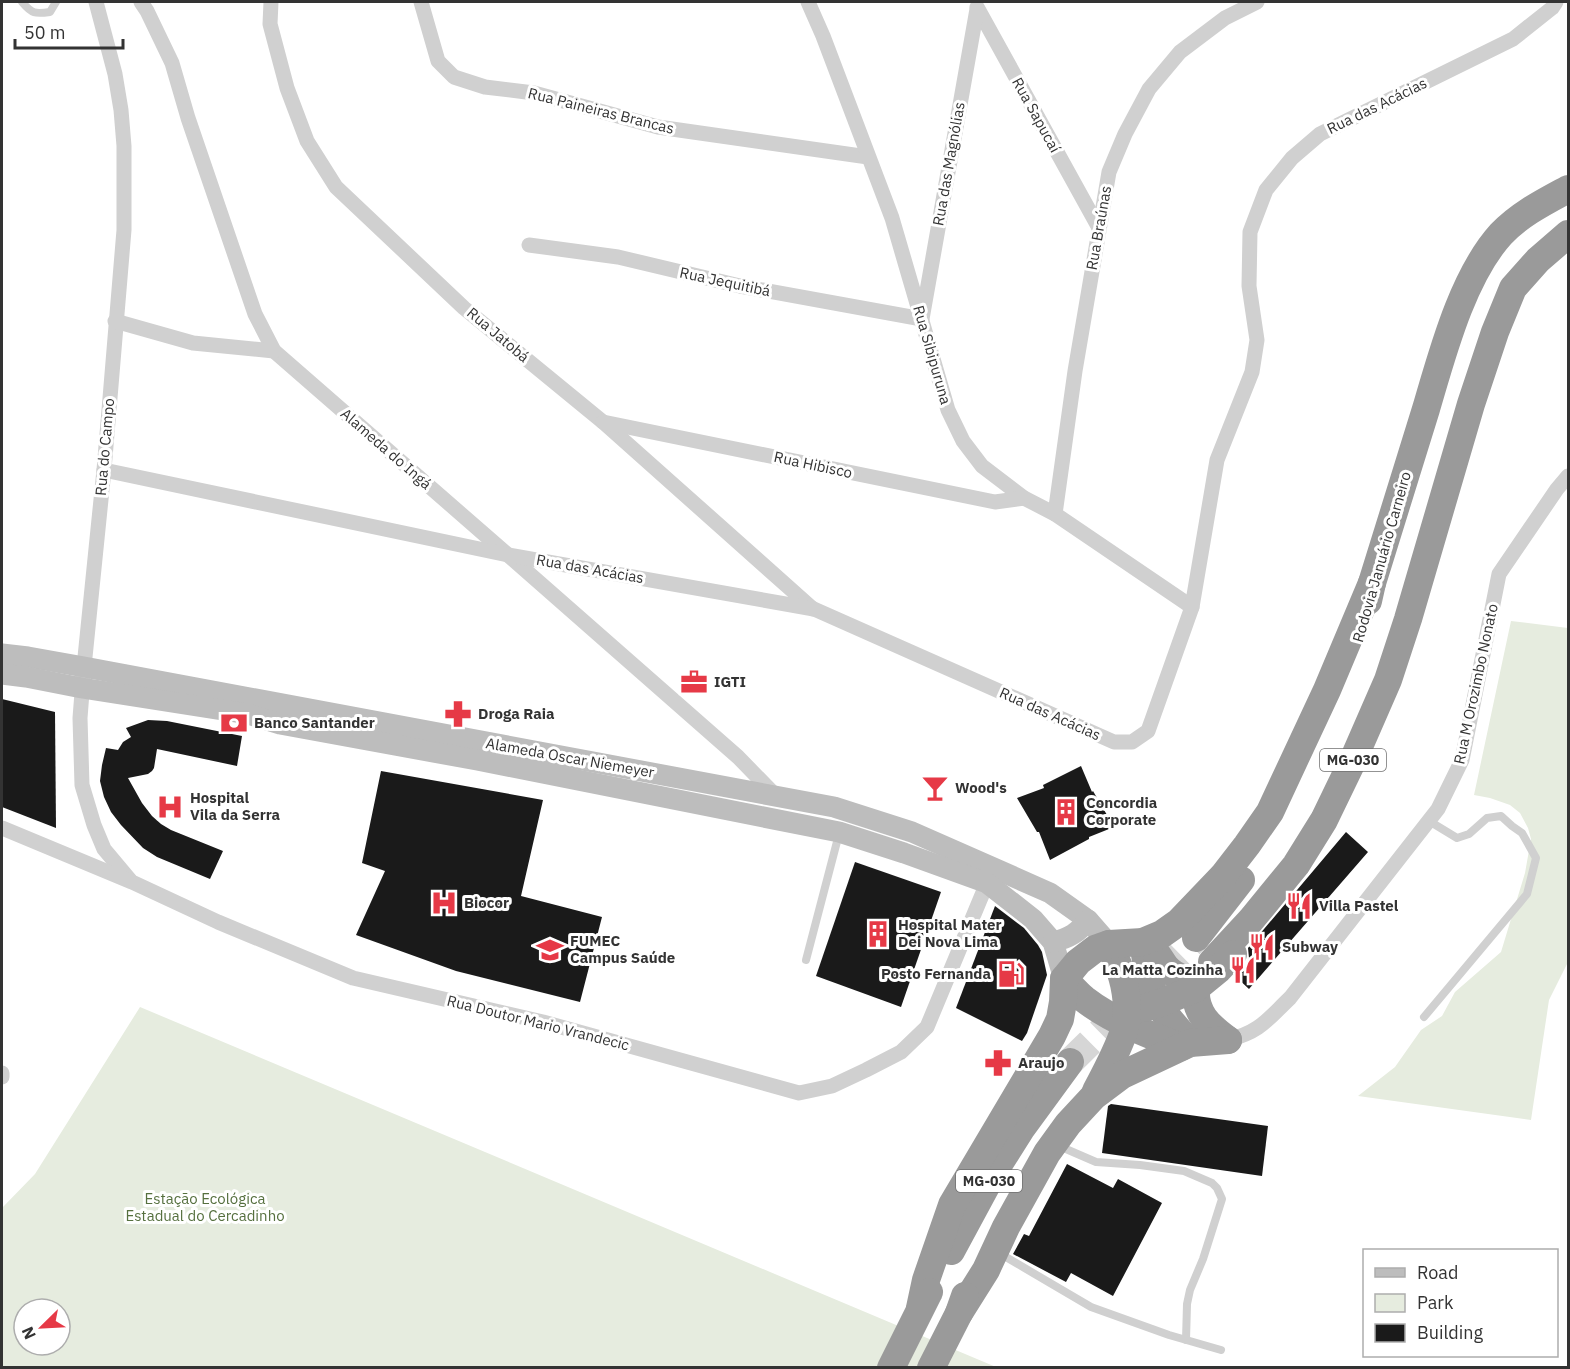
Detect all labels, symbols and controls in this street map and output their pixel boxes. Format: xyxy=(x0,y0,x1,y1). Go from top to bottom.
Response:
scale bar xyxy=(15,12,123,50)
text: 50 m xyxy=(24,21,66,44)
street label: Rua das Acácias xyxy=(1324,73,1430,138)
street label: Rua Sapucaí xyxy=(1008,74,1065,156)
street label: Rua Paineiras Brancas xyxy=(526,83,676,138)
street label: Rua das Magnólias xyxy=(928,101,969,227)
street label: Rua Braúnas xyxy=(1082,184,1115,272)
street label: Rua Jequitibá xyxy=(678,263,772,300)
street label: Rua Jatobá xyxy=(463,303,533,366)
street label: Rua Sibipuruna xyxy=(909,303,956,407)
street label: Rua do Campo xyxy=(91,397,118,497)
street label: Alameda do Ingá xyxy=(337,404,436,493)
street label: Rua Hibisco xyxy=(772,447,854,482)
street label: Rodovia Januário Carneiro xyxy=(1348,469,1415,644)
street label: Rua das Acácias xyxy=(535,550,645,587)
street label: Rua M Orozimbo Nonato xyxy=(1449,602,1502,766)
office icon: IGTI xyxy=(679,667,709,697)
place label: IGTI xyxy=(714,672,746,691)
street label: Rua das Acácias xyxy=(997,683,1104,744)
pharmacy icon: Droga Raia xyxy=(443,699,473,729)
place label: Droga Raia xyxy=(478,704,555,723)
bank icon: Banco Santander xyxy=(219,708,249,738)
place label: Banco Santander xyxy=(254,713,375,732)
street label: Alameda Oscar Niemeyer xyxy=(484,733,656,782)
road number: MG-030 xyxy=(1320,749,1386,771)
bar icon: Wood's xyxy=(920,773,950,803)
place label: Wood's xyxy=(955,778,1007,797)
place label: Hospital Vila da Serra xyxy=(190,788,281,824)
hospital icon: Hospital Vila da Serra xyxy=(155,792,185,822)
place label: Concordia Corporate xyxy=(1086,793,1158,829)
building icon: Concordia Corporate xyxy=(1051,797,1081,827)
hospital icon: Biocor xyxy=(429,888,459,918)
restaurant icon: Villa Pastel xyxy=(1284,891,1314,921)
place label: Biocor xyxy=(464,893,509,912)
place label: Villa Pastel xyxy=(1319,896,1399,915)
place label: Hospital Mater Dei Nova Lima xyxy=(898,915,1002,951)
building icon: Hospital Mater Dei Nova Lima xyxy=(863,919,893,949)
place label: FUMEC Campus Saúde xyxy=(570,931,675,967)
restaurant icon: Subway xyxy=(1247,932,1277,962)
school or university icon: FUMEC Campus Saúde xyxy=(535,935,565,965)
place label: Subway xyxy=(1282,937,1338,956)
restaurant icon: La Matta Cozinha xyxy=(1228,955,1258,985)
fuel station icon: Posto Fernanda xyxy=(996,959,1026,989)
place label: La Matta Cozinha xyxy=(1102,960,1223,979)
place label: Posto Fernanda xyxy=(881,964,991,983)
street label: Rua Doutor Mario Vrandecic xyxy=(445,991,632,1055)
pharmacy icon: Araujo xyxy=(983,1048,1013,1078)
place label: Araujo xyxy=(1018,1053,1064,1072)
road number: MG-030 xyxy=(956,1170,1022,1192)
park label: Estação Ecológica Estadual do Cercadinho xyxy=(125,1189,285,1225)
legend xyxy=(1363,1249,1558,1357)
text: Road xyxy=(1417,1261,1458,1284)
text: Park xyxy=(1417,1291,1454,1314)
north arrow xyxy=(12,1297,72,1357)
text: Building xyxy=(1417,1321,1484,1344)
text: N xyxy=(17,1324,40,1342)

